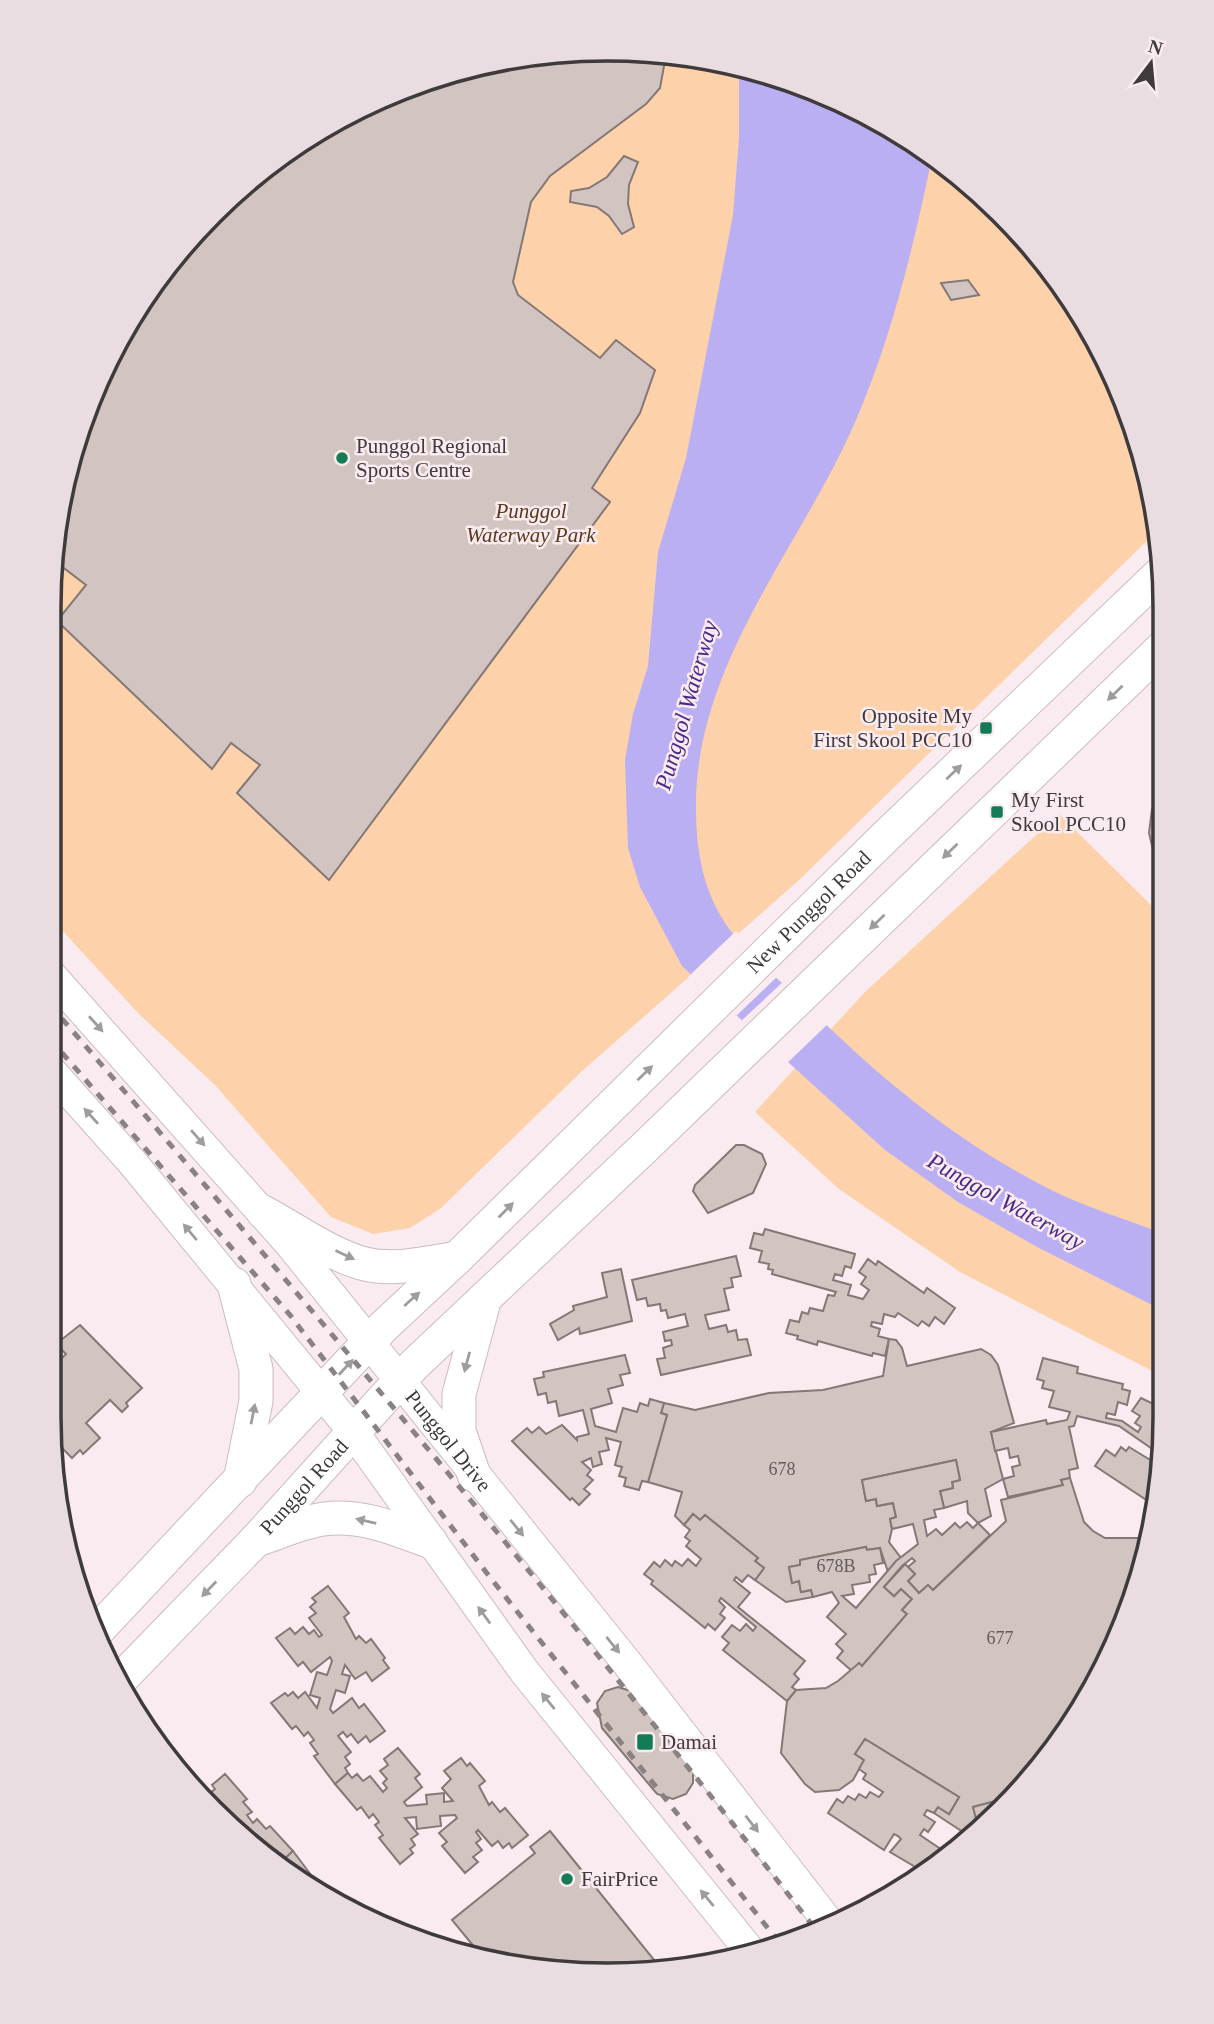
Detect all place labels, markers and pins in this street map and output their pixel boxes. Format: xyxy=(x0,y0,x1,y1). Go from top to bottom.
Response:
place label: Punggol Regional Sports Centre xyxy=(356,434,507,482)
marker: Punggol Regional Sports Centre xyxy=(334,450,350,466)
place label: Opposite My First Skool PCC10 xyxy=(813,704,973,752)
marker: Opposite My First Skool PCC10 xyxy=(978,720,994,736)
place label: My First Skool PCC10 xyxy=(1011,788,1126,836)
marker: My First Skool PCC10 xyxy=(989,804,1005,820)
place label: Damai xyxy=(661,1730,717,1754)
marker: Damai xyxy=(635,1732,655,1752)
place label: FairPrice xyxy=(581,1867,658,1891)
marker: FairPrice xyxy=(559,1871,575,1887)

